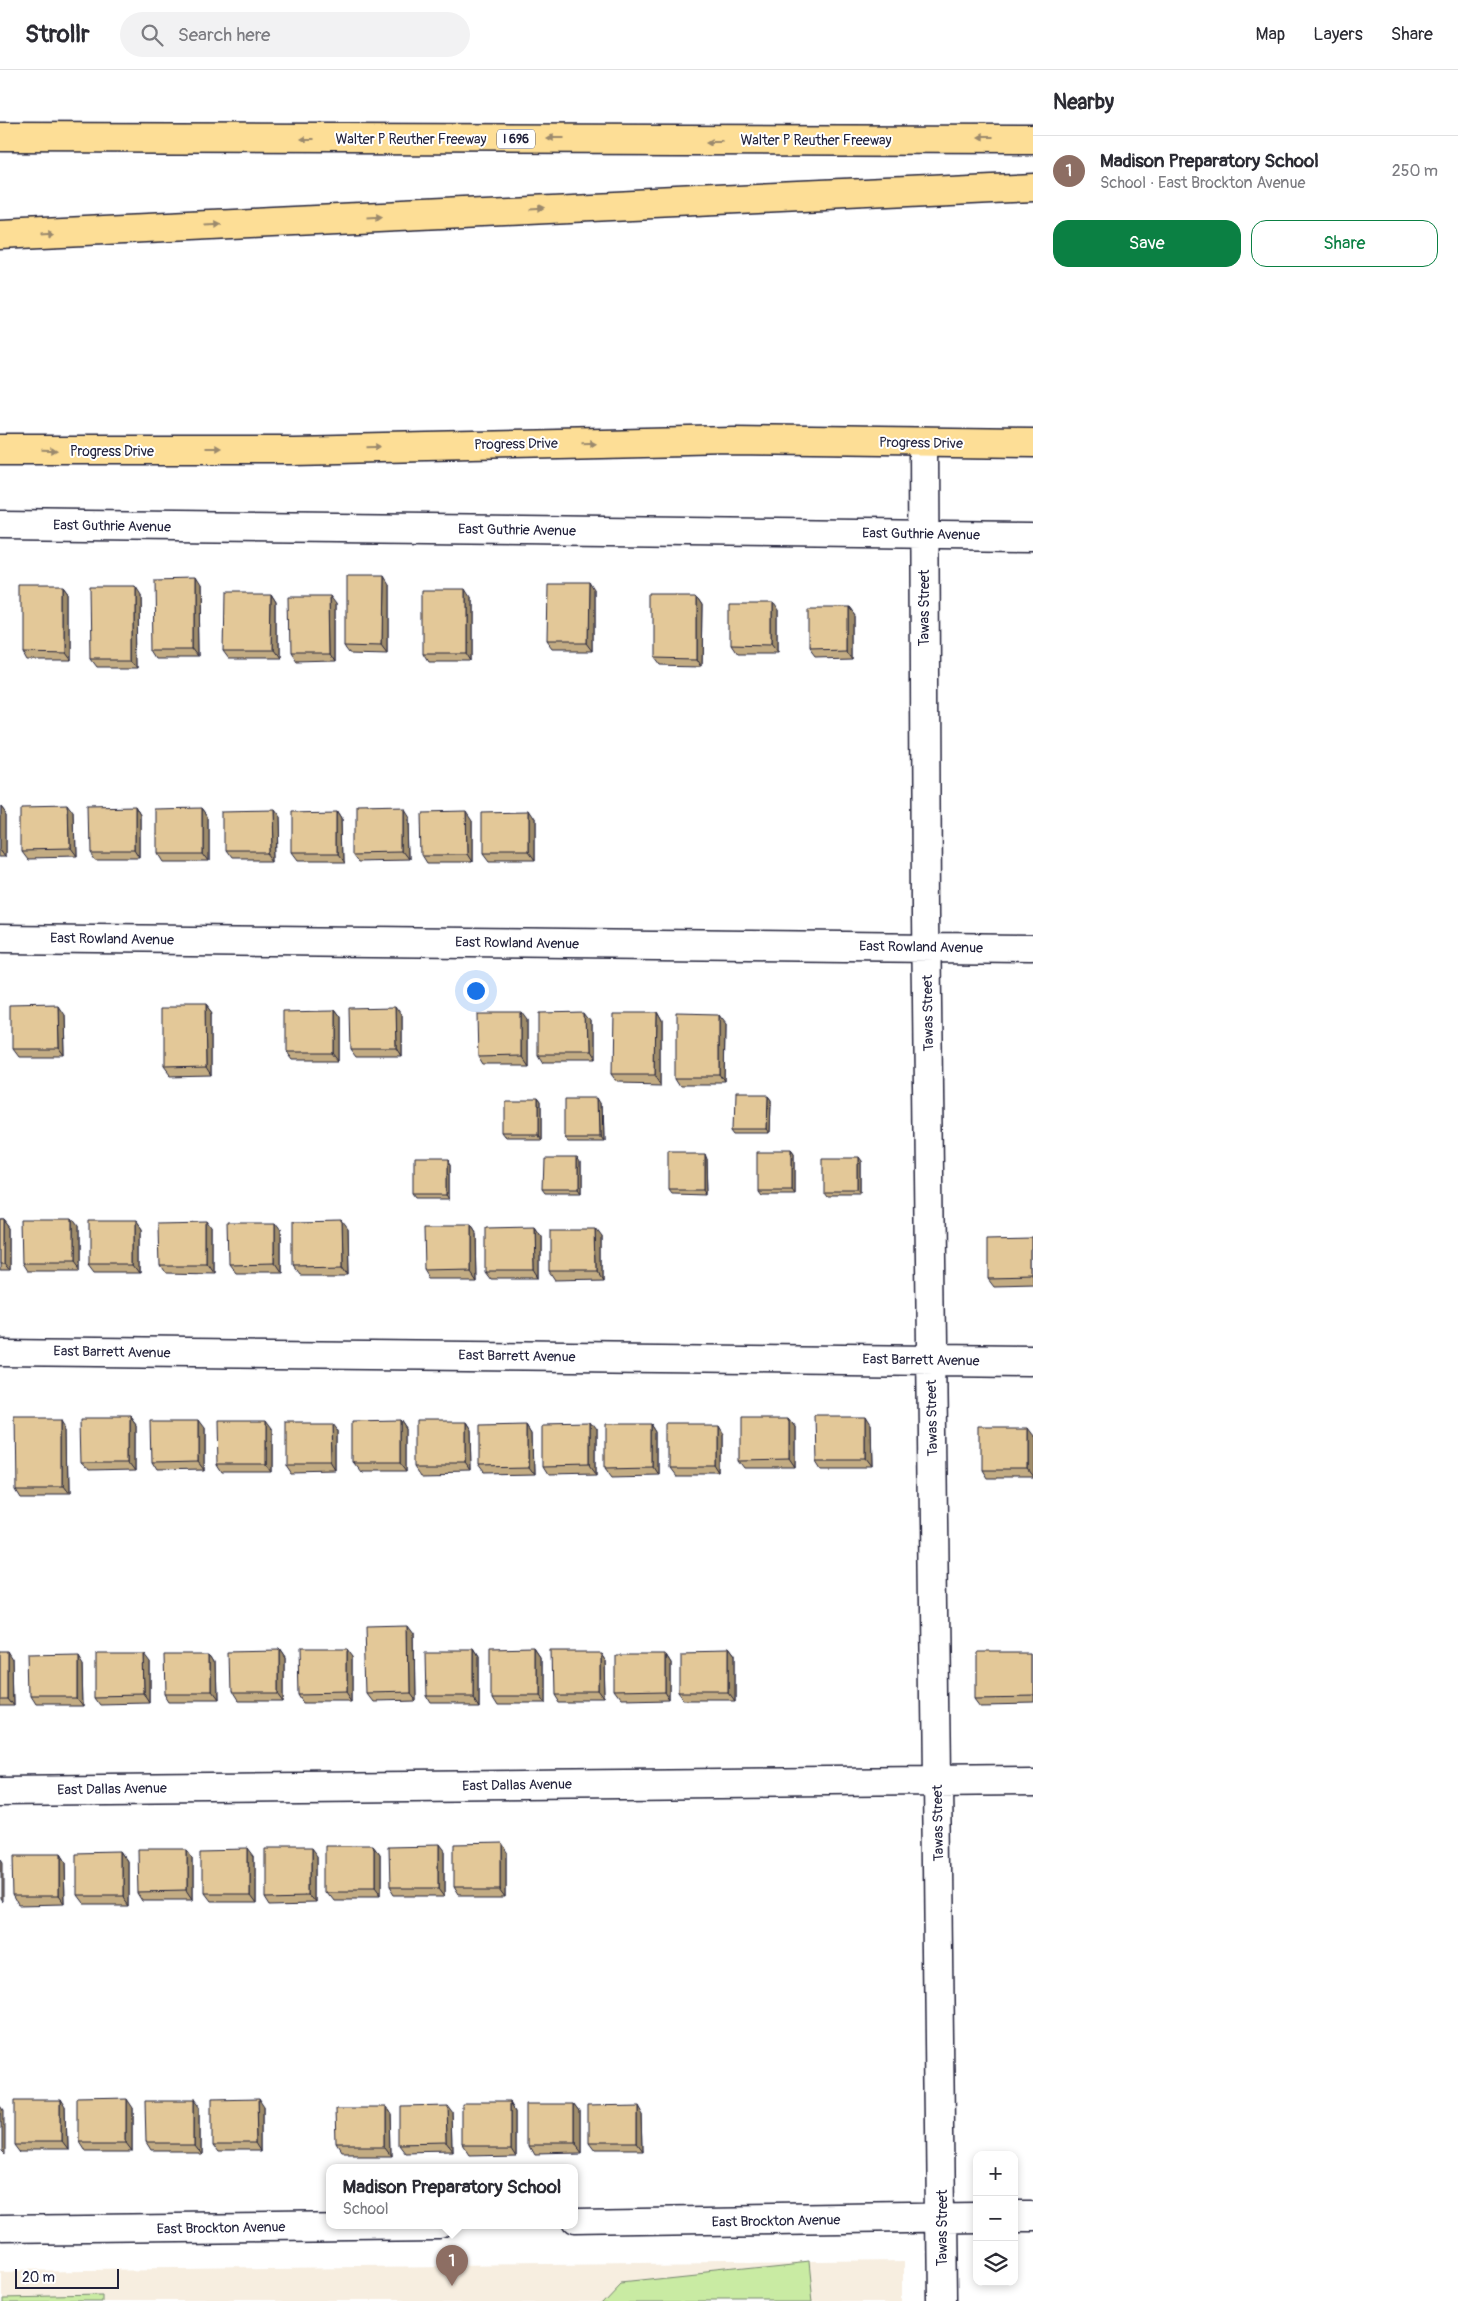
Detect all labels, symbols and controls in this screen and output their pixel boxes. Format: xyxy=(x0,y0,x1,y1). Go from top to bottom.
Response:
search box xyxy=(120,12,470,57)
text: Strollr xyxy=(25,20,90,49)
icon: search xyxy=(138,21,166,49)
text: Search here xyxy=(178,23,270,47)
text: Map xyxy=(1256,23,1285,46)
text: Layers xyxy=(1313,23,1363,46)
text: Share xyxy=(1391,23,1433,46)
text: Nearby xyxy=(1053,89,1114,116)
road number: I 696 xyxy=(497,130,535,148)
street label: Walter P Reuther Freeway xyxy=(335,131,487,148)
street label: Walter P Reuther Freeway xyxy=(740,132,892,149)
one-way arrow xyxy=(296,135,312,143)
one-way arrow xyxy=(546,135,562,143)
one-way arrow xyxy=(709,136,725,144)
one-way arrow xyxy=(976,136,992,144)
text: Madison Preparatory School xyxy=(1100,149,1319,173)
text: 1 xyxy=(1066,161,1072,181)
text: 250 m xyxy=(1392,161,1438,181)
text: School · East Brockton Avenue xyxy=(1100,173,1305,193)
one-way arrow xyxy=(528,205,544,213)
one-way arrow xyxy=(366,213,382,221)
one-way arrow xyxy=(203,220,219,228)
button: Save xyxy=(1053,220,1241,267)
button: Share xyxy=(1251,220,1438,267)
one-way arrow xyxy=(41,228,57,236)
street label: Progress Drive xyxy=(879,434,963,452)
street label: Progress Drive xyxy=(474,435,558,453)
one-way arrow xyxy=(581,438,597,446)
street label: Progress Drive xyxy=(70,443,154,460)
one-way arrow xyxy=(366,443,382,451)
one-way arrow xyxy=(203,446,219,454)
one-way arrow xyxy=(41,447,57,455)
street label: East Guthrie Avenue xyxy=(53,516,171,536)
street label: East Guthrie Avenue xyxy=(458,520,576,540)
street label: East Guthrie Avenue xyxy=(862,524,980,544)
street label: Tawas Street xyxy=(916,569,933,646)
street label: East Rowland Avenue xyxy=(50,929,174,949)
street label: East Rowland Avenue xyxy=(455,933,579,953)
street label: East Rowland Avenue xyxy=(859,937,983,957)
street label: Tawas Street xyxy=(919,974,937,1051)
your location xyxy=(463,978,489,1004)
street label: East Barrett Avenue xyxy=(53,1342,171,1362)
street label: East Barrett Avenue xyxy=(458,1346,576,1366)
street label: East Barrett Avenue xyxy=(862,1350,980,1370)
street label: Tawas Street xyxy=(923,1379,941,1456)
street label: East Dallas Avenue xyxy=(462,1776,572,1794)
street label: East Dallas Avenue xyxy=(57,1780,167,1798)
street label: Tawas Street xyxy=(929,1784,947,1861)
map controls xyxy=(973,2151,1018,2286)
button: + xyxy=(973,2151,1018,2196)
popup xyxy=(326,2164,578,2229)
text: Madison Preparatory School xyxy=(343,2175,561,2199)
street label: Tawas Street xyxy=(934,2189,951,2266)
button: − xyxy=(973,2196,1018,2241)
text: School xyxy=(343,2199,389,2219)
street label: East Brockton Avenue xyxy=(711,2211,841,2231)
street label: East Brockton Avenue xyxy=(156,2218,286,2238)
button: layers xyxy=(973,2241,1018,2286)
pin: 1 xyxy=(436,2245,468,2286)
scale bar xyxy=(15,2266,119,2289)
text: 20 m xyxy=(22,2269,55,2286)

